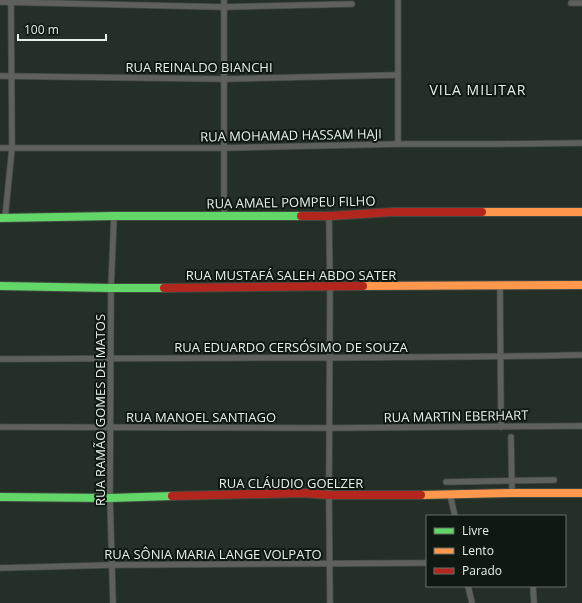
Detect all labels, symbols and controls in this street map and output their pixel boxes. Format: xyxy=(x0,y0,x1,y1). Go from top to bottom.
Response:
scale bar xyxy=(18,16,106,42)
text: 100 m xyxy=(24,21,59,38)
street label: RUA REINALDO BIANCHI xyxy=(125,58,273,76)
district label: VILA MILITAR xyxy=(430,80,526,99)
street label: RUA MOHAMAD HASSAM HAJI xyxy=(200,124,382,146)
street label: RUA AMAEL POMPEU FILHO xyxy=(206,192,376,212)
street label: RUA MUSTAFÁ SALEH ABDO SATER xyxy=(186,266,396,284)
street label: RUA RAMÃO GOMES DE MATOS xyxy=(91,314,109,506)
street label: RUA EDUARDO CERSÓSIMO DE SOUZA xyxy=(174,338,408,356)
street label: RUA MARTIN EBERHART xyxy=(383,406,529,426)
street label: RUA MANOEL SANTIAGO xyxy=(126,408,276,426)
street label: RUA CLÁUDIO GOELZER xyxy=(219,474,363,492)
legend xyxy=(426,515,566,587)
text: Livre xyxy=(462,522,489,539)
text: Lento xyxy=(462,542,494,559)
street label: RUA SÔNIA MARIA LANGE VOLPATO xyxy=(104,545,322,563)
text: Parado xyxy=(462,562,502,579)

